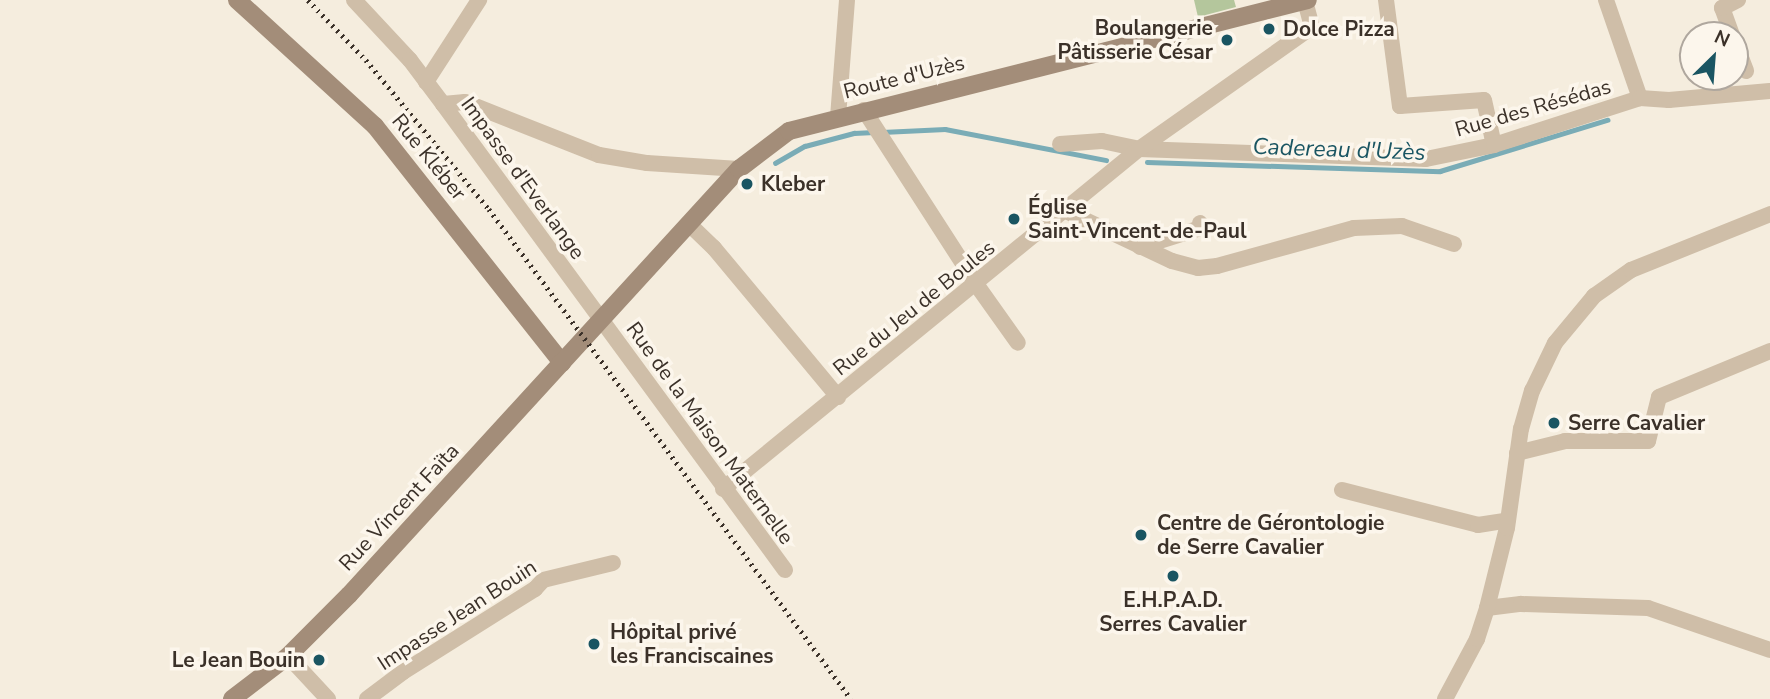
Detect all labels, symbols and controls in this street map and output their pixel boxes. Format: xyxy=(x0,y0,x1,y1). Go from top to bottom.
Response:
place label: Boulangerie Pâtisserie César xyxy=(1057,15,1213,65)
place label: Dolce Pizza xyxy=(1283,16,1395,42)
marker: Dolce Pizza xyxy=(1261,21,1277,37)
north arrow xyxy=(1679,21,1749,91)
text: N xyxy=(1710,24,1734,54)
marker: Boulangerie Pâtisserie César xyxy=(1219,32,1235,48)
street label: Route d'Uzès xyxy=(841,50,967,104)
street label: Rue des Résédas xyxy=(1452,74,1614,142)
street label: Impasse d'Everlange xyxy=(456,92,590,264)
street label: Rue Kléber xyxy=(387,109,471,205)
water label: Cadereau d'Uzès xyxy=(1252,133,1426,167)
place label: Kleber xyxy=(761,171,825,197)
marker: Kleber xyxy=(739,176,755,192)
place label: Église Saint-Vincent-de-Paul xyxy=(1028,194,1247,244)
marker: Église Saint-Vincent-de-Paul xyxy=(1006,211,1022,227)
street label: Rue du Jeu de Boules xyxy=(828,235,1000,381)
street label: Rue de la Maison Maternelle xyxy=(621,317,799,549)
place label: Serre Cavalier xyxy=(1568,410,1705,436)
marker: Serre Cavalier xyxy=(1546,415,1562,431)
street label: Rue Vincent Faïta xyxy=(334,438,464,576)
place label: Centre de Gérontologie de Serre Cavalier xyxy=(1157,510,1384,560)
marker: Centre de Gérontologie de Serre Cavalier xyxy=(1131,525,1151,545)
street label: Impasse Jean Bouin xyxy=(373,554,541,676)
marker: E.H.P.A.D. Serres Cavalier xyxy=(1165,568,1181,584)
place label: E.H.P.A.D. Serres Cavalier xyxy=(1099,587,1247,637)
place label: Hôpital privé les Franciscaines xyxy=(610,619,774,669)
marker: Hôpital privé les Franciscaines xyxy=(584,634,604,654)
place label: Le Jean Bouin xyxy=(172,647,305,673)
marker: Le Jean Bouin xyxy=(311,652,327,668)

